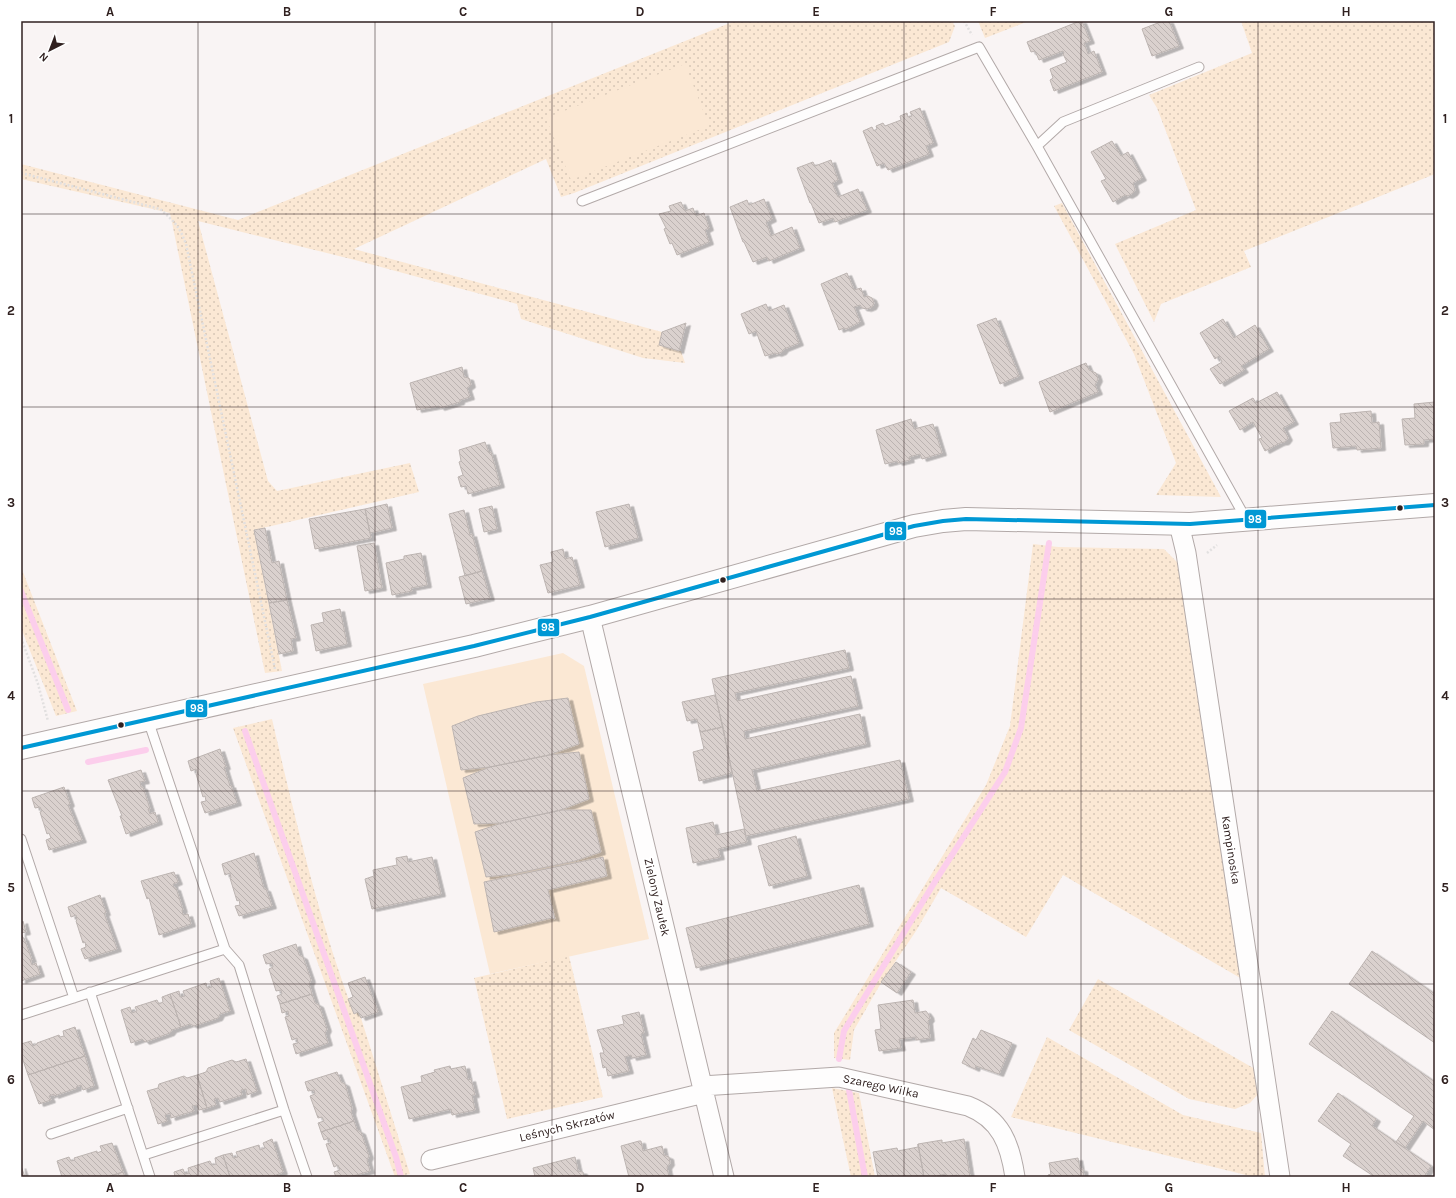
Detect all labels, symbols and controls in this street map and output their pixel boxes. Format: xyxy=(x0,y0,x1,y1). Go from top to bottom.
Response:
text: A xyxy=(106,4,114,19)
text: B xyxy=(283,4,291,19)
text: C xyxy=(459,4,467,19)
text: D xyxy=(636,4,645,19)
text: E xyxy=(812,4,820,19)
text: F xyxy=(989,4,997,19)
text: G xyxy=(1165,4,1173,19)
text: H xyxy=(1341,4,1351,19)
north arrow xyxy=(30,30,70,70)
text: N xyxy=(36,50,51,65)
text: 1 xyxy=(9,111,13,126)
text: 1 xyxy=(1443,111,1447,126)
text: 2 xyxy=(7,303,15,318)
text: 2 xyxy=(1441,303,1449,318)
text: 3 xyxy=(7,495,15,510)
text: 3 xyxy=(1441,495,1449,510)
unlabelled marker xyxy=(1395,503,1405,513)
line badge: 98 xyxy=(1244,509,1267,529)
text: 98 xyxy=(1248,513,1262,526)
line badge: 98 xyxy=(884,521,907,541)
text: 98 xyxy=(889,525,903,538)
unlabelled marker xyxy=(718,575,728,585)
line badge: 98 xyxy=(537,618,560,637)
text: 98 xyxy=(541,621,555,634)
text: 4 xyxy=(7,688,15,703)
text: 4 xyxy=(1441,688,1449,703)
line badge: 98 xyxy=(185,699,208,718)
text: 98 xyxy=(190,702,204,715)
unlabelled marker xyxy=(116,720,126,730)
street label: Kampinoska xyxy=(1219,815,1243,885)
street label: Zielony Zaułek xyxy=(641,857,673,938)
text: 5 xyxy=(7,880,15,895)
text: 5 xyxy=(1441,880,1449,895)
street label: Szarego Wilka xyxy=(842,1071,920,1101)
text: 6 xyxy=(7,1072,15,1087)
text: 6 xyxy=(1441,1072,1449,1087)
street label: Leśnych Skrzatów xyxy=(518,1107,616,1145)
text: A xyxy=(106,1180,114,1195)
text: B xyxy=(283,1180,291,1195)
text: C xyxy=(459,1180,467,1195)
text: D xyxy=(636,1180,645,1195)
text: E xyxy=(812,1180,820,1195)
text: F xyxy=(989,1180,997,1195)
text: G xyxy=(1165,1180,1173,1195)
text: H xyxy=(1341,1180,1351,1195)

